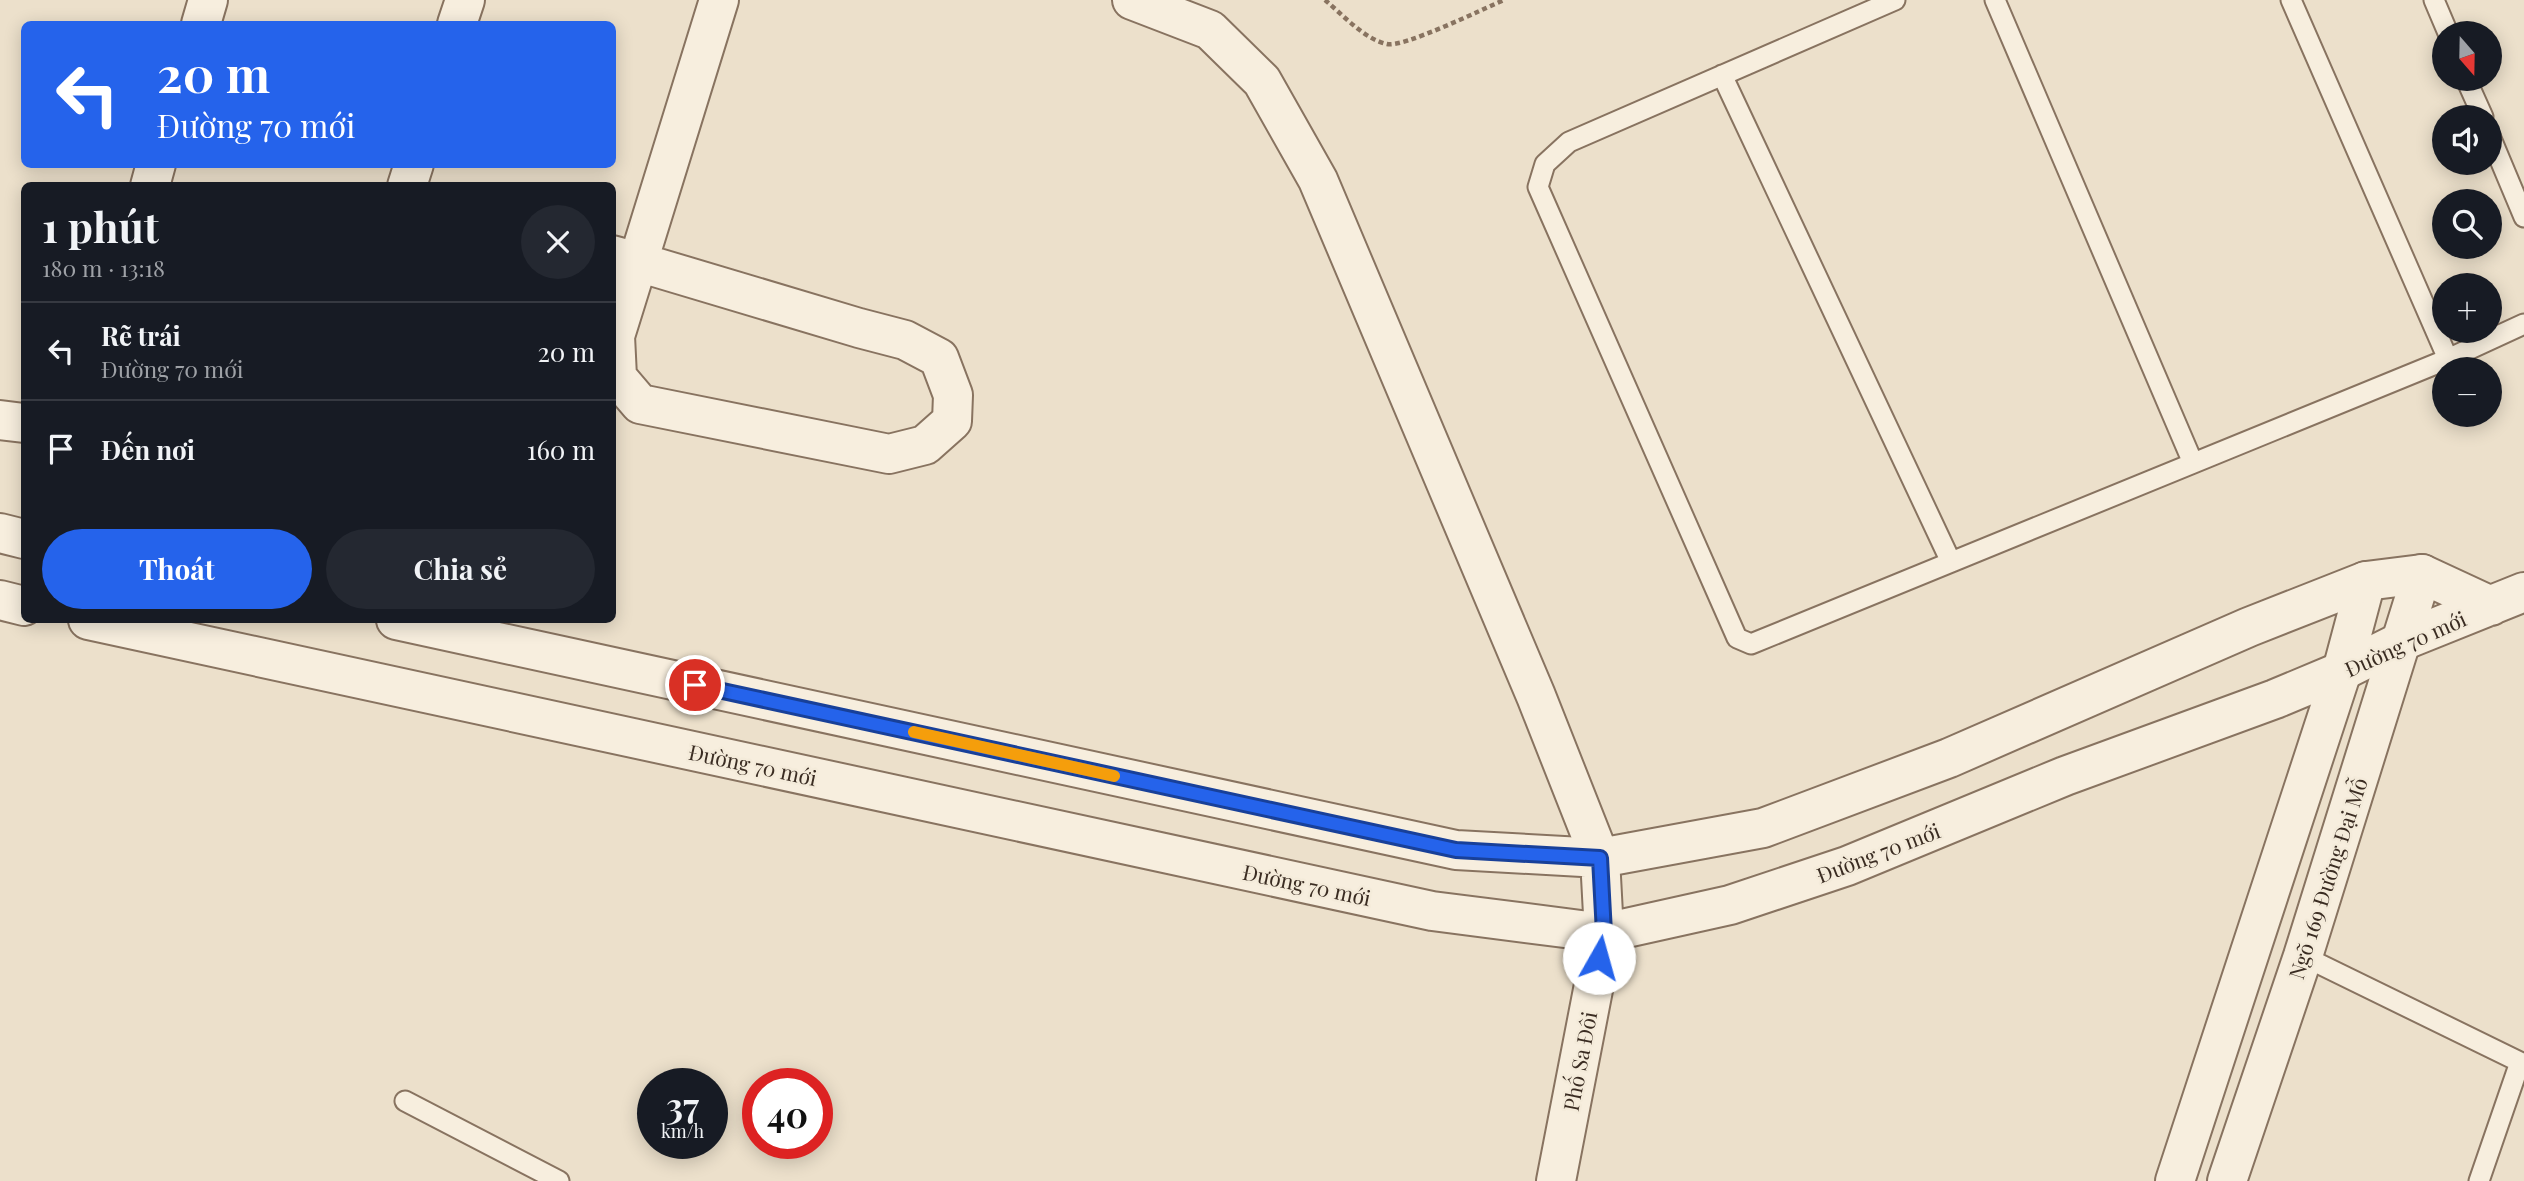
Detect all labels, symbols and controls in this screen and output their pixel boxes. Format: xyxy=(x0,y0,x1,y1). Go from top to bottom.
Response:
north arrow xyxy=(2432,21,2502,91)
map controls xyxy=(2432,21,2502,427)
text: 20 m xyxy=(157,40,270,105)
icon: left xyxy=(42,49,133,140)
text: Đường 70 mới xyxy=(157,103,355,146)
button: sound xyxy=(2432,105,2502,175)
button: search xyxy=(2432,189,2502,259)
text: 1 phút xyxy=(42,198,159,254)
button: close xyxy=(521,205,595,279)
text: 180 m · 13:18 xyxy=(42,252,165,283)
button: + xyxy=(2432,273,2502,343)
text: Rẽ trái xyxy=(101,318,181,353)
icon: left xyxy=(42,332,80,370)
text: 20 m xyxy=(537,334,595,369)
text: Đường 70 mới xyxy=(101,353,244,384)
button: − xyxy=(2432,357,2502,427)
icon: arrive xyxy=(42,430,80,468)
text: Đến nơi xyxy=(101,432,195,467)
text: 160 m xyxy=(527,432,595,467)
button: Thoát xyxy=(42,529,312,609)
button: Chia sẻ xyxy=(326,529,595,609)
street label: Đường 70 mới xyxy=(2340,604,2470,682)
pin xyxy=(665,655,725,715)
icon: arrive xyxy=(676,666,714,704)
street label: Đường 70 mới xyxy=(686,737,820,791)
street label: Ngõ 169 Đường Đại Mỗ xyxy=(2281,774,2373,982)
street label: Đường 70 mới xyxy=(1812,816,1944,888)
street label: Đường 70 mới xyxy=(1240,857,1374,911)
position arrow xyxy=(1562,921,1636,995)
street label: Phố Sa Đôi xyxy=(1556,1009,1602,1113)
speed limit sign: 40 xyxy=(742,1068,833,1159)
text: 37 xyxy=(666,1081,699,1128)
text: km/h xyxy=(661,1119,704,1143)

